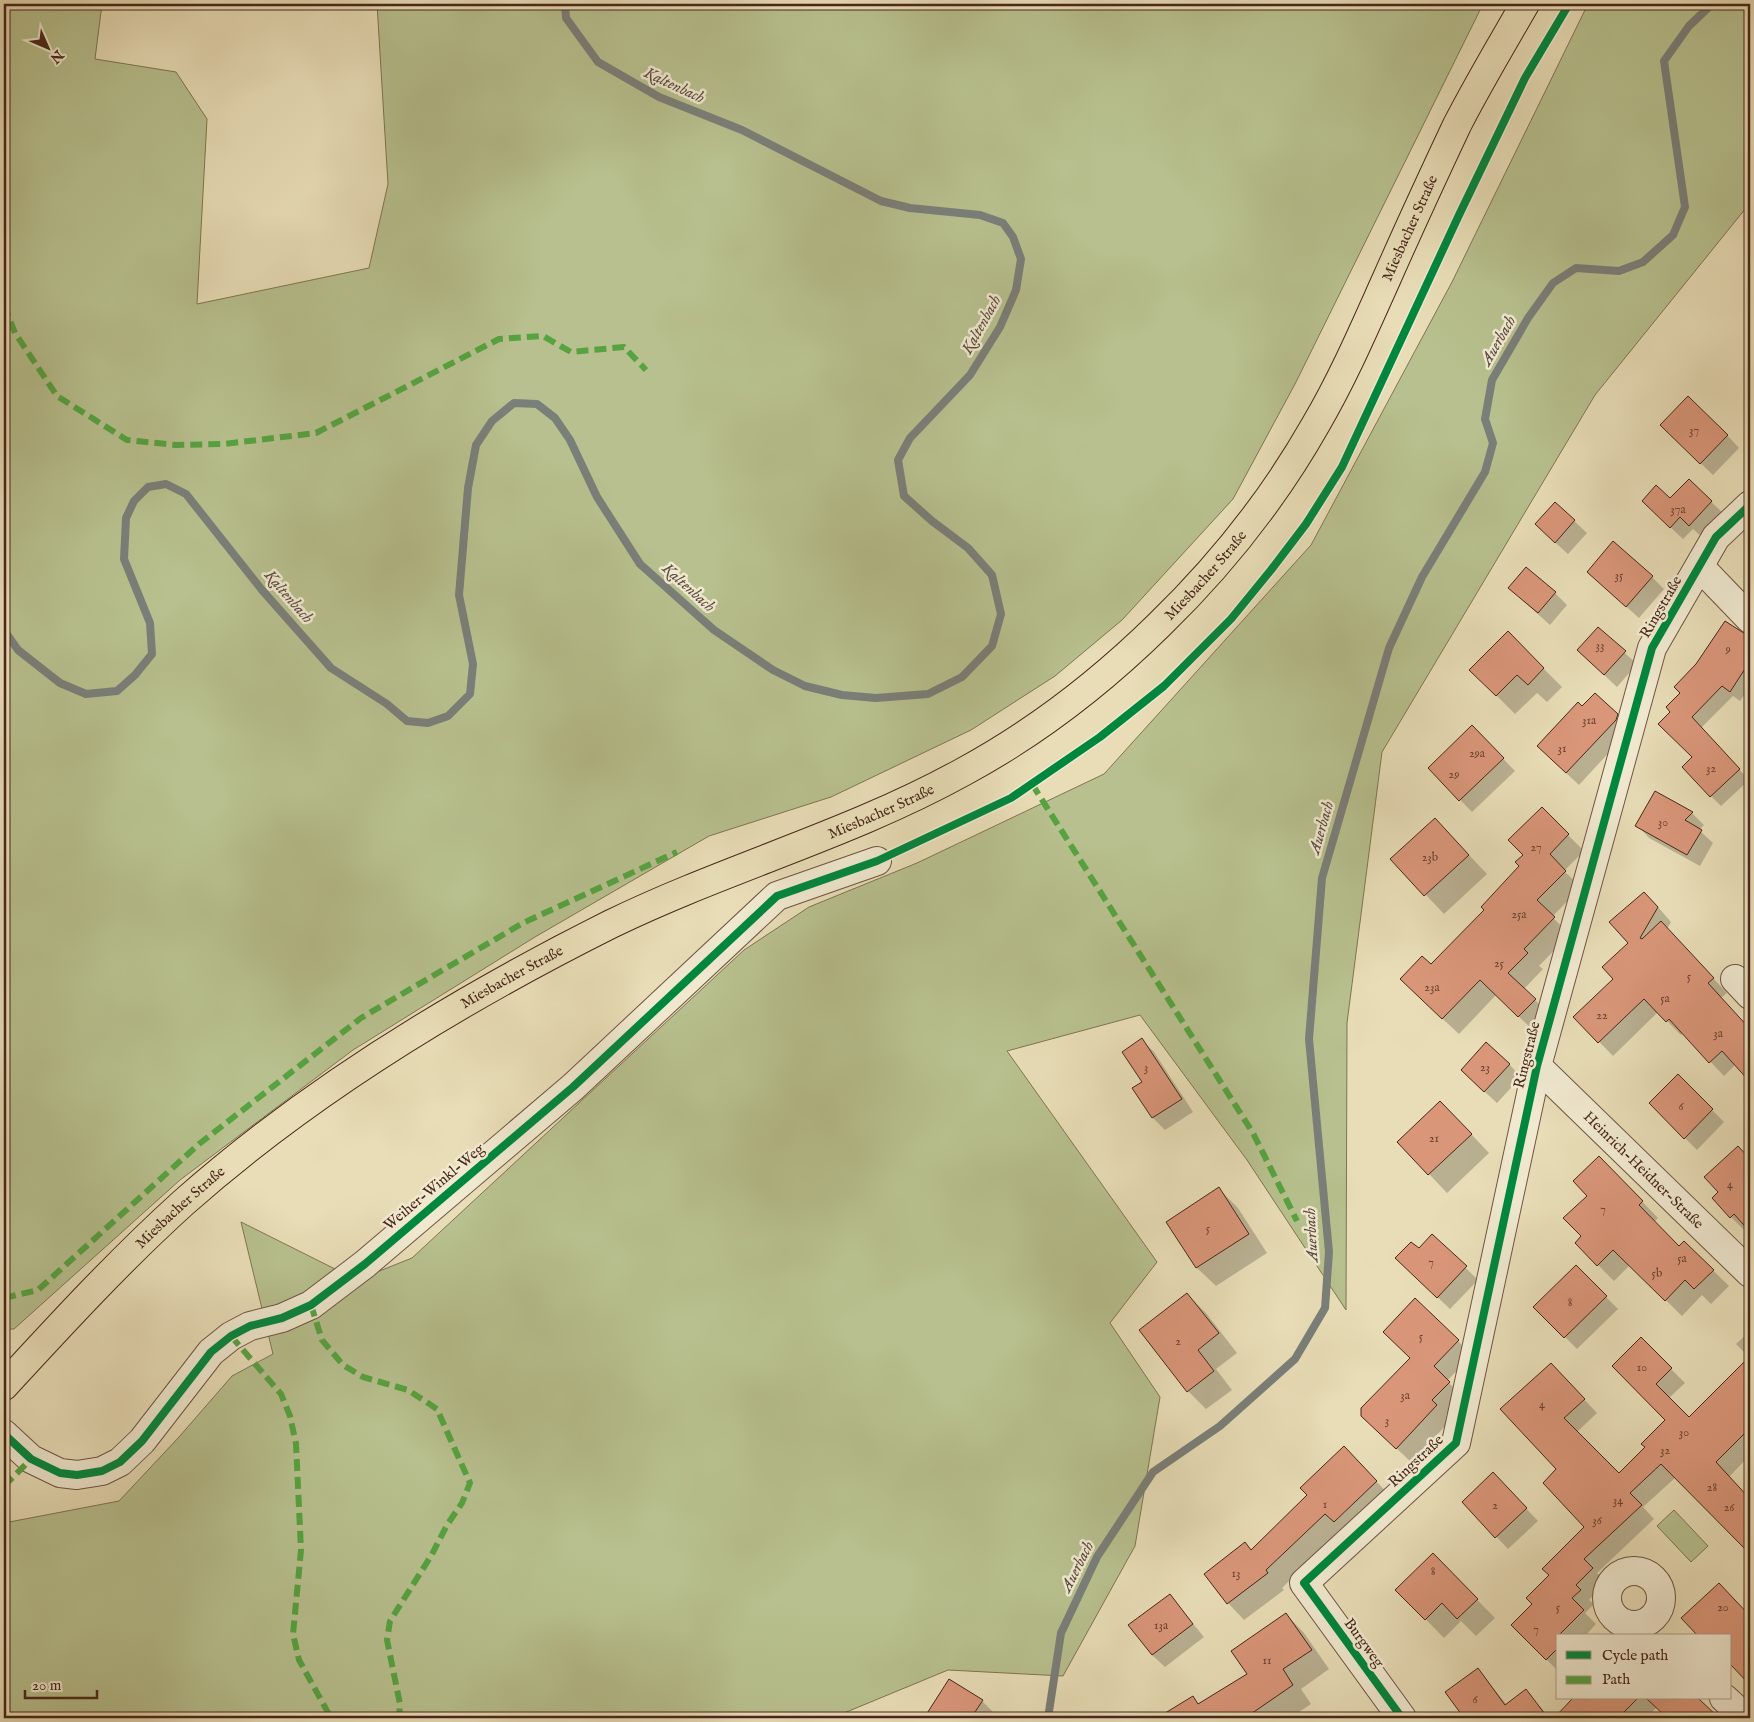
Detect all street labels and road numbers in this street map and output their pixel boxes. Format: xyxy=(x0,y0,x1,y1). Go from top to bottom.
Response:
street label: Miesbacher Straße xyxy=(1377,172,1442,284)
street label: Miesbacher Straße xyxy=(1160,526,1251,624)
street label: Ringstraße xyxy=(1636,572,1686,641)
street label: Miesbacher Straße xyxy=(825,779,937,843)
street label: Miesbacher Straße xyxy=(457,941,566,1013)
street label: Ringstraße xyxy=(1509,1019,1545,1091)
street label: Heinrich-Heidner-Straße xyxy=(1580,1107,1708,1233)
street label: Weiher-Winkl-Weg xyxy=(380,1139,489,1235)
street label: Miesbacher Straße xyxy=(131,1162,229,1252)
street label: Ringstraße xyxy=(1384,1431,1448,1491)
street label: Burgweg xyxy=(1340,1615,1389,1672)

